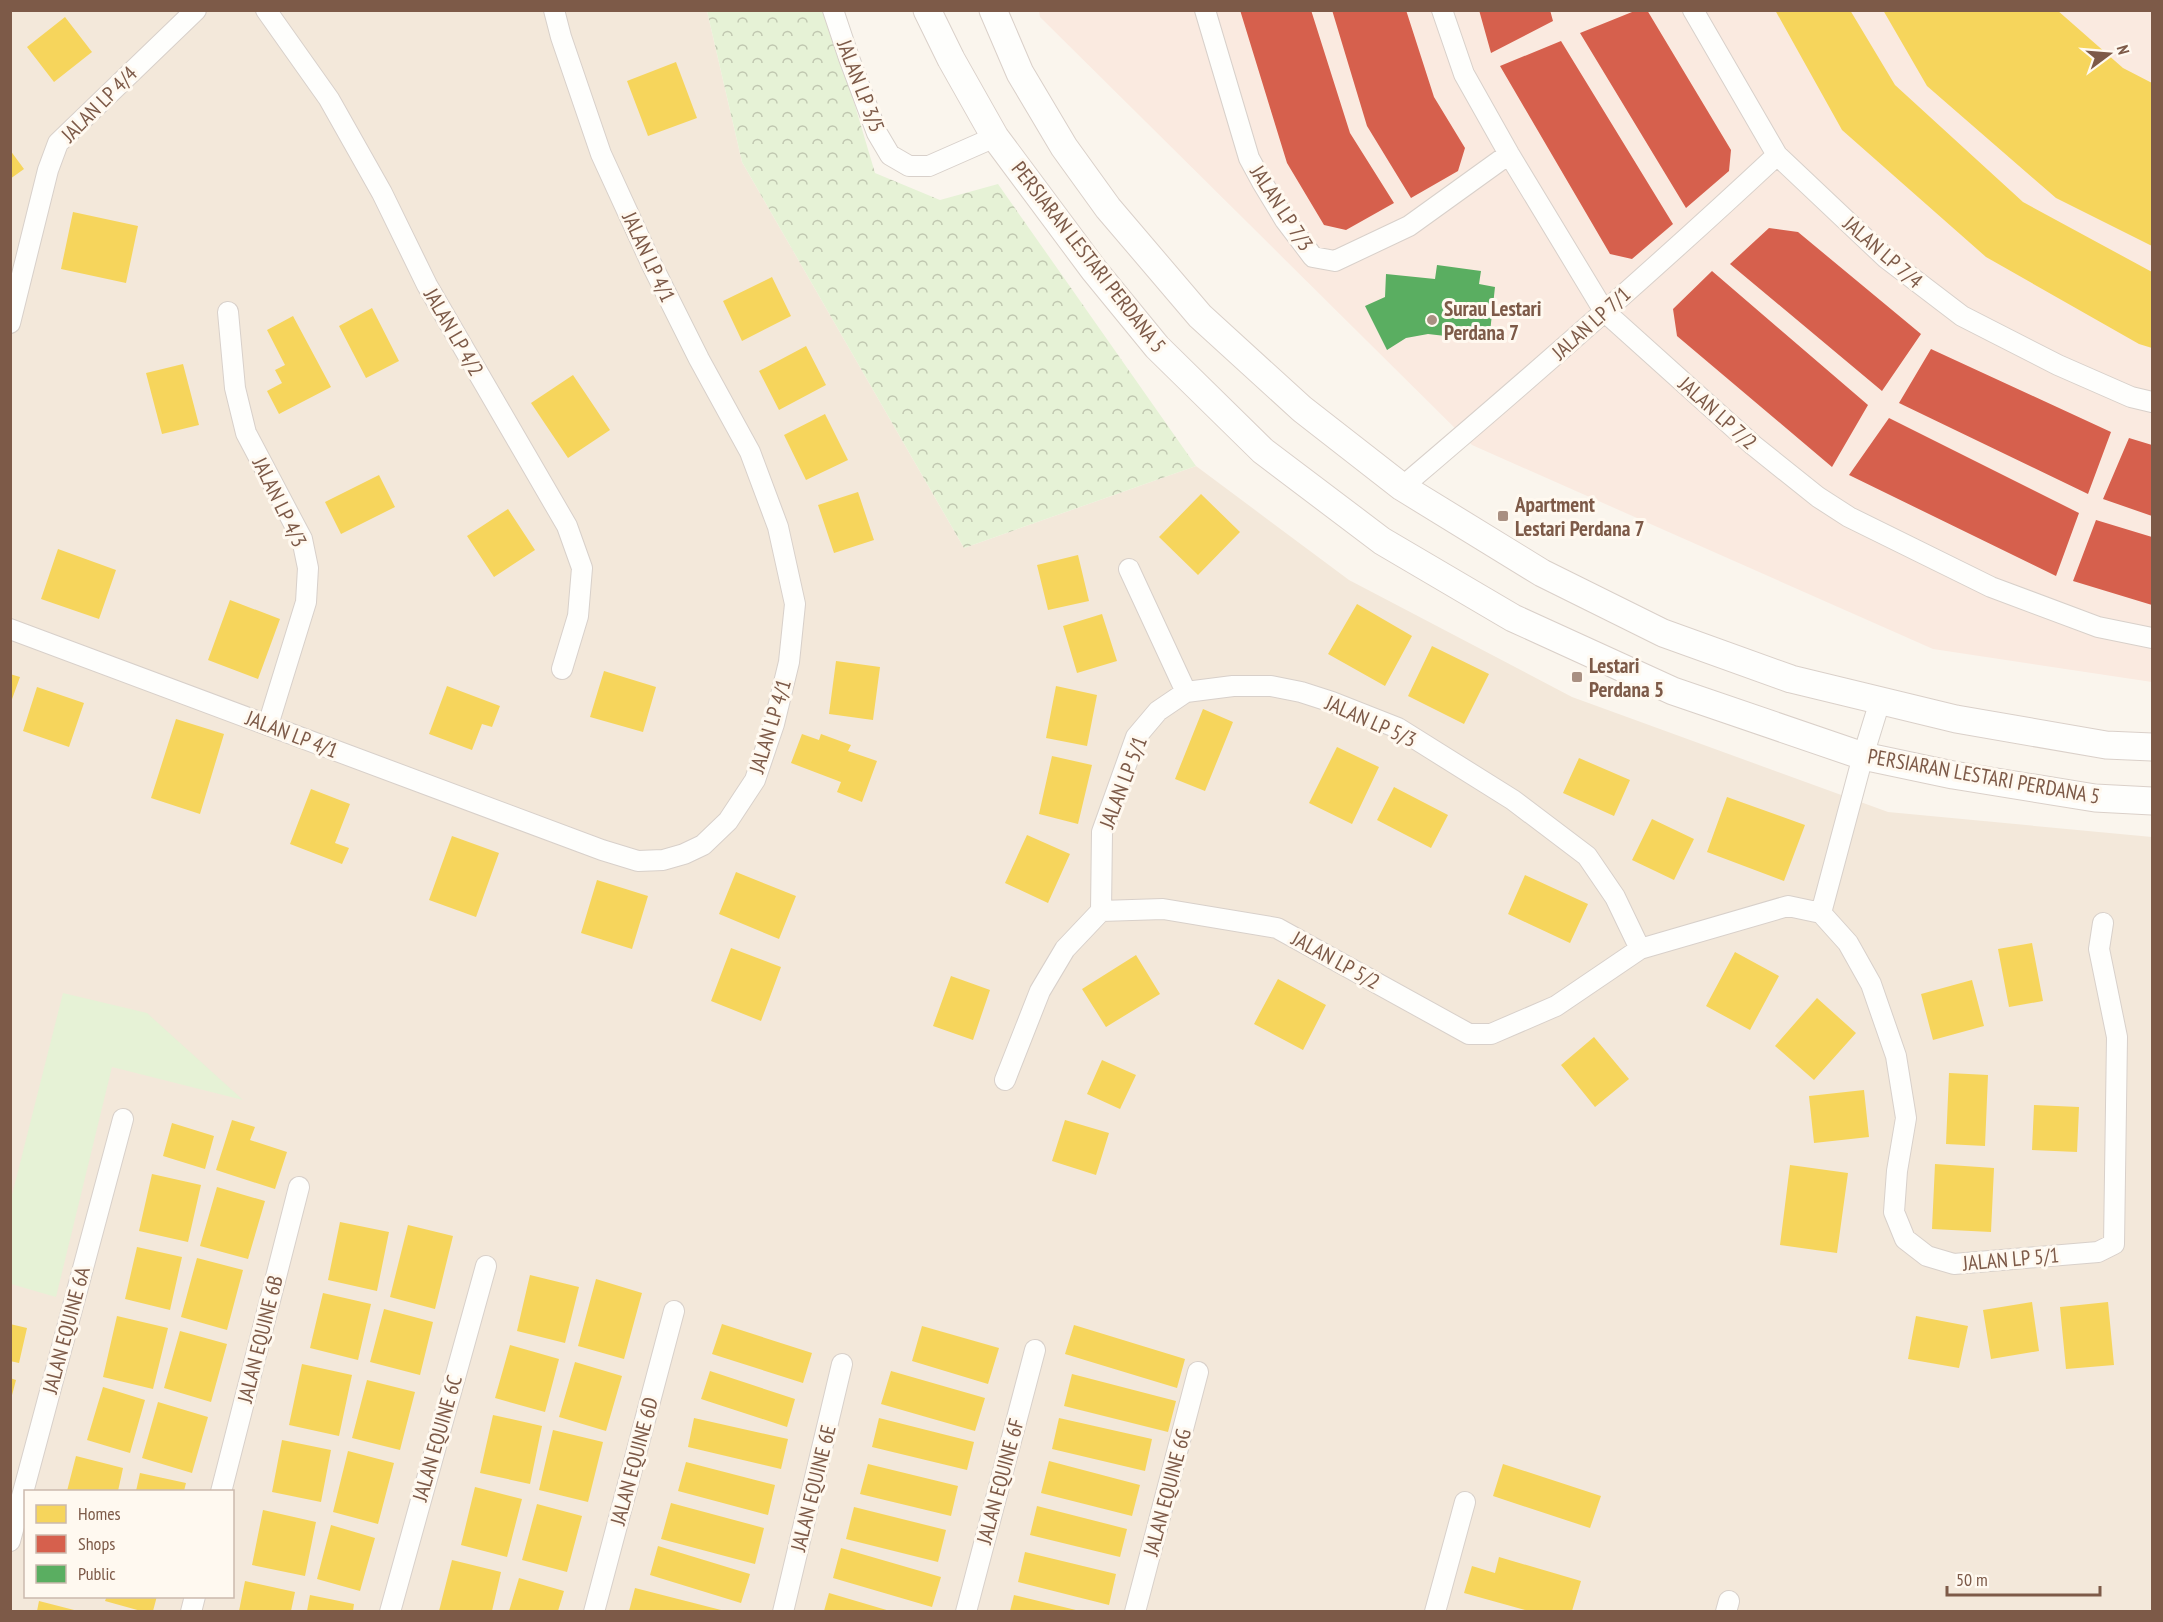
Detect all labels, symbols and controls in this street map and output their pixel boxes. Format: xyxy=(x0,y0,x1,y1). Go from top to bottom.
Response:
north arrow xyxy=(2079,24,2139,84)
street label: JALAN LP 3/5 xyxy=(831,35,891,136)
text: N xyxy=(2113,43,2134,57)
street label: JALAN LP 4/4 xyxy=(55,60,143,148)
street label: PERSIARAN LESTARI PERDANA 5 xyxy=(1006,156,1172,358)
street label: JALAN LP 7/3 xyxy=(1244,159,1320,256)
street label: JALAN LP 4/1 xyxy=(616,207,682,306)
street label: JALAN LP 7/4 xyxy=(1837,209,1929,294)
street label: JALAN LP 7/1 xyxy=(1545,281,1636,366)
street label: JALAN LP 4/2 xyxy=(418,283,490,381)
place label: Surau Lestari Perdana 7 xyxy=(1444,295,1541,346)
marker: Surau Lestari Perdana 7 xyxy=(1425,313,1439,327)
street label: JALAN LP 7/2 xyxy=(1672,370,1763,455)
street label: JALAN LP 4/3 xyxy=(246,452,313,551)
place label: Apartment Lestari Perdana 7 xyxy=(1514,491,1645,542)
marker: Apartment Lestari Perdana 7 xyxy=(1496,509,1510,523)
place label: Lestari Perdana 5 xyxy=(1589,652,1664,703)
marker: Lestari Perdana 5 xyxy=(1570,670,1584,684)
street label: JALAN LP 4/1 xyxy=(743,676,797,777)
street label: JALAN LP 5/3 xyxy=(1320,689,1421,753)
street label: JALAN LP 4/1 xyxy=(241,704,342,764)
street label: JALAN LP 5/1 xyxy=(1093,732,1153,833)
street label: PERSIARAN LESTARI PERDANA 5 xyxy=(1866,742,2102,810)
street label: JALAN LP 5/2 xyxy=(1286,924,1385,995)
street label: JALAN LP 5/1 xyxy=(1961,1241,2060,1277)
street label: JALAN EQUINE 6A xyxy=(36,1264,96,1397)
street label: JALAN EQUINE 6B xyxy=(231,1273,289,1406)
street label: JALAN EQUINE 6C xyxy=(406,1372,468,1505)
street label: JALAN EQUINE 6D xyxy=(604,1394,664,1529)
street label: JALAN EQUINE 6F xyxy=(970,1415,1030,1548)
street label: JALAN EQUINE 6E xyxy=(784,1422,842,1555)
street label: JALAN EQUINE 6G xyxy=(1137,1426,1197,1559)
legend xyxy=(24,1490,234,1598)
text: Homes xyxy=(78,1502,121,1525)
text: Shops xyxy=(78,1532,115,1555)
scale bar xyxy=(1947,1559,2100,1597)
text: Public xyxy=(78,1562,116,1585)
text: 50 m xyxy=(1956,1568,1988,1591)

